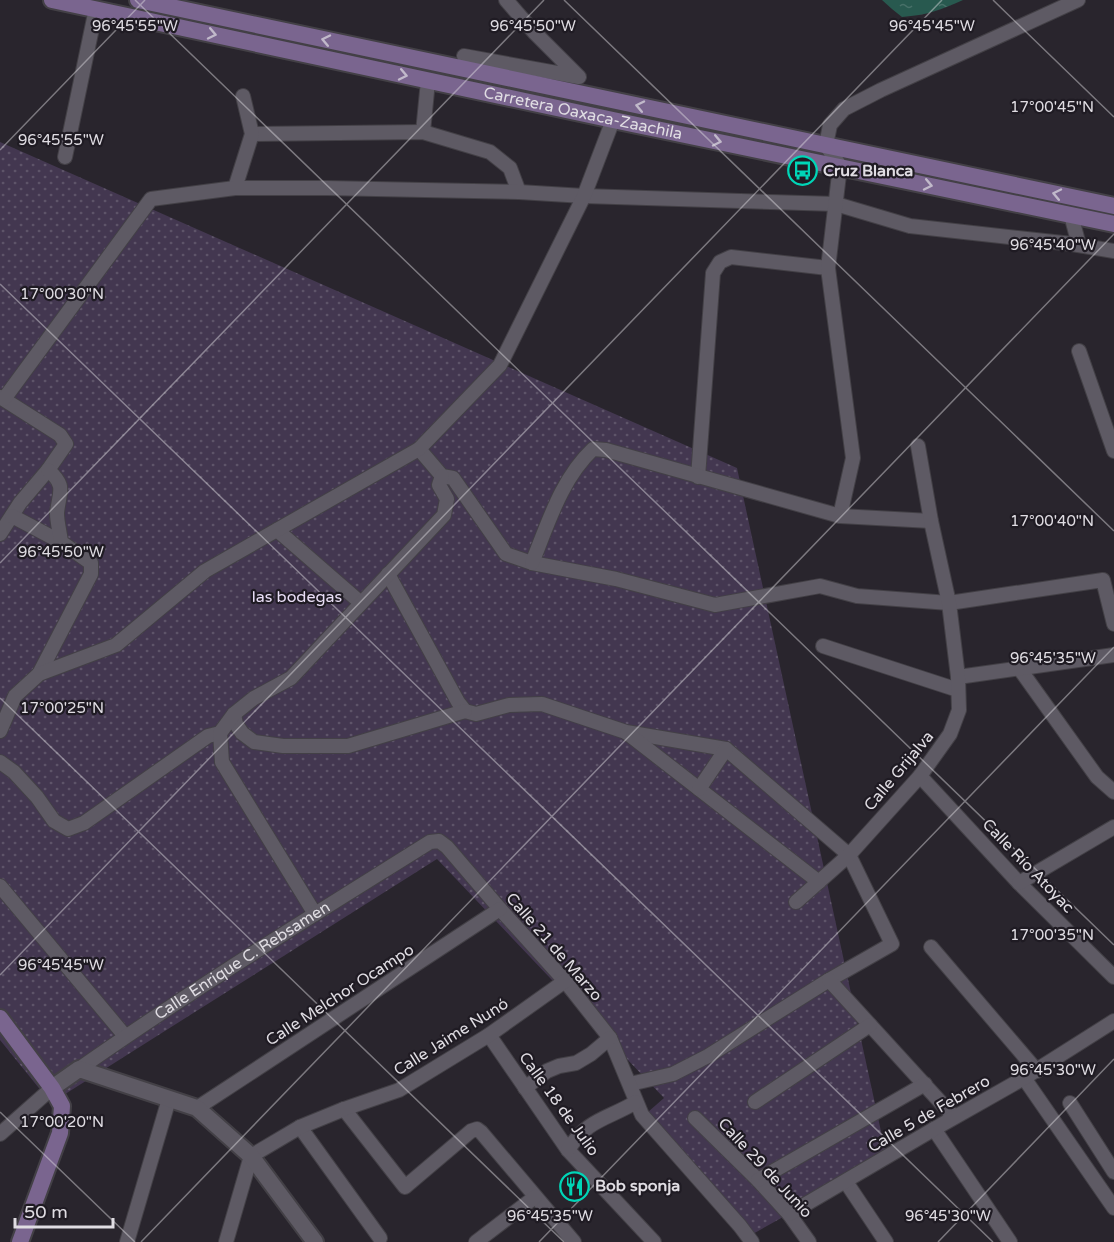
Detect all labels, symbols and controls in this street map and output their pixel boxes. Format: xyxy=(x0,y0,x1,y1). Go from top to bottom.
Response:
text: 96°45'55"W xyxy=(92,17,178,35)
text: 96°45'50"W xyxy=(490,17,576,35)
text: 96°45'45"W xyxy=(889,17,975,35)
one-way arrow xyxy=(207,27,217,40)
one-way arrow xyxy=(321,34,331,47)
one-way arrow xyxy=(397,68,407,81)
street label: Carretera Oaxaca-Zaachila xyxy=(482,83,684,144)
text: 17°00'45"N xyxy=(1010,98,1094,116)
one-way arrow xyxy=(635,100,645,113)
text: 96°45'55"W xyxy=(18,131,104,149)
one-way arrow xyxy=(711,134,721,147)
bus stop icon: Cruz Blanca xyxy=(786,155,818,187)
place label: Cruz Blanca xyxy=(823,161,913,181)
one-way arrow xyxy=(923,178,933,191)
one-way arrow xyxy=(1052,188,1062,201)
text: 96°45'40"W xyxy=(1010,236,1096,254)
text: 17°00'30"N xyxy=(20,285,104,303)
text: 17°00'40"N xyxy=(1010,512,1094,530)
text: 96°45'50"W xyxy=(18,543,104,561)
park label: las bodegas xyxy=(252,587,342,607)
text: 96°45'35"W xyxy=(1010,649,1096,667)
text: 17°00'25"N xyxy=(20,699,104,717)
street label: Calle Grijalva xyxy=(860,727,938,815)
street label: Calle Río Atoyac xyxy=(978,815,1078,917)
street label: Calle 21 de Marzo xyxy=(501,889,607,1005)
street label: Calle Enrique C. Rebsamen xyxy=(151,897,334,1024)
text: 17°00'35"N xyxy=(1010,926,1094,944)
street label: Calle Melchor Ocampo xyxy=(262,940,418,1050)
text: 96°45'45"W xyxy=(18,956,104,974)
street label: Calle Jaime Nunó xyxy=(390,994,512,1080)
street label: Calle 18 de Julio xyxy=(515,1048,603,1160)
text: 96°45'30"W xyxy=(1010,1061,1096,1079)
street label: Calle 5 de Febrero xyxy=(864,1071,994,1157)
text: 17°00'20"N xyxy=(20,1113,104,1131)
street label: Calle 29 de Junio xyxy=(714,1114,816,1222)
restaurant icon: Bob sponja xyxy=(558,1170,590,1202)
place label: Bob sponja xyxy=(595,1176,680,1196)
scale bar xyxy=(15,1191,112,1229)
text: 50 m xyxy=(24,1201,68,1223)
text: 96°45'35"W xyxy=(507,1207,593,1225)
text: 96°45'30"W xyxy=(905,1207,991,1225)

